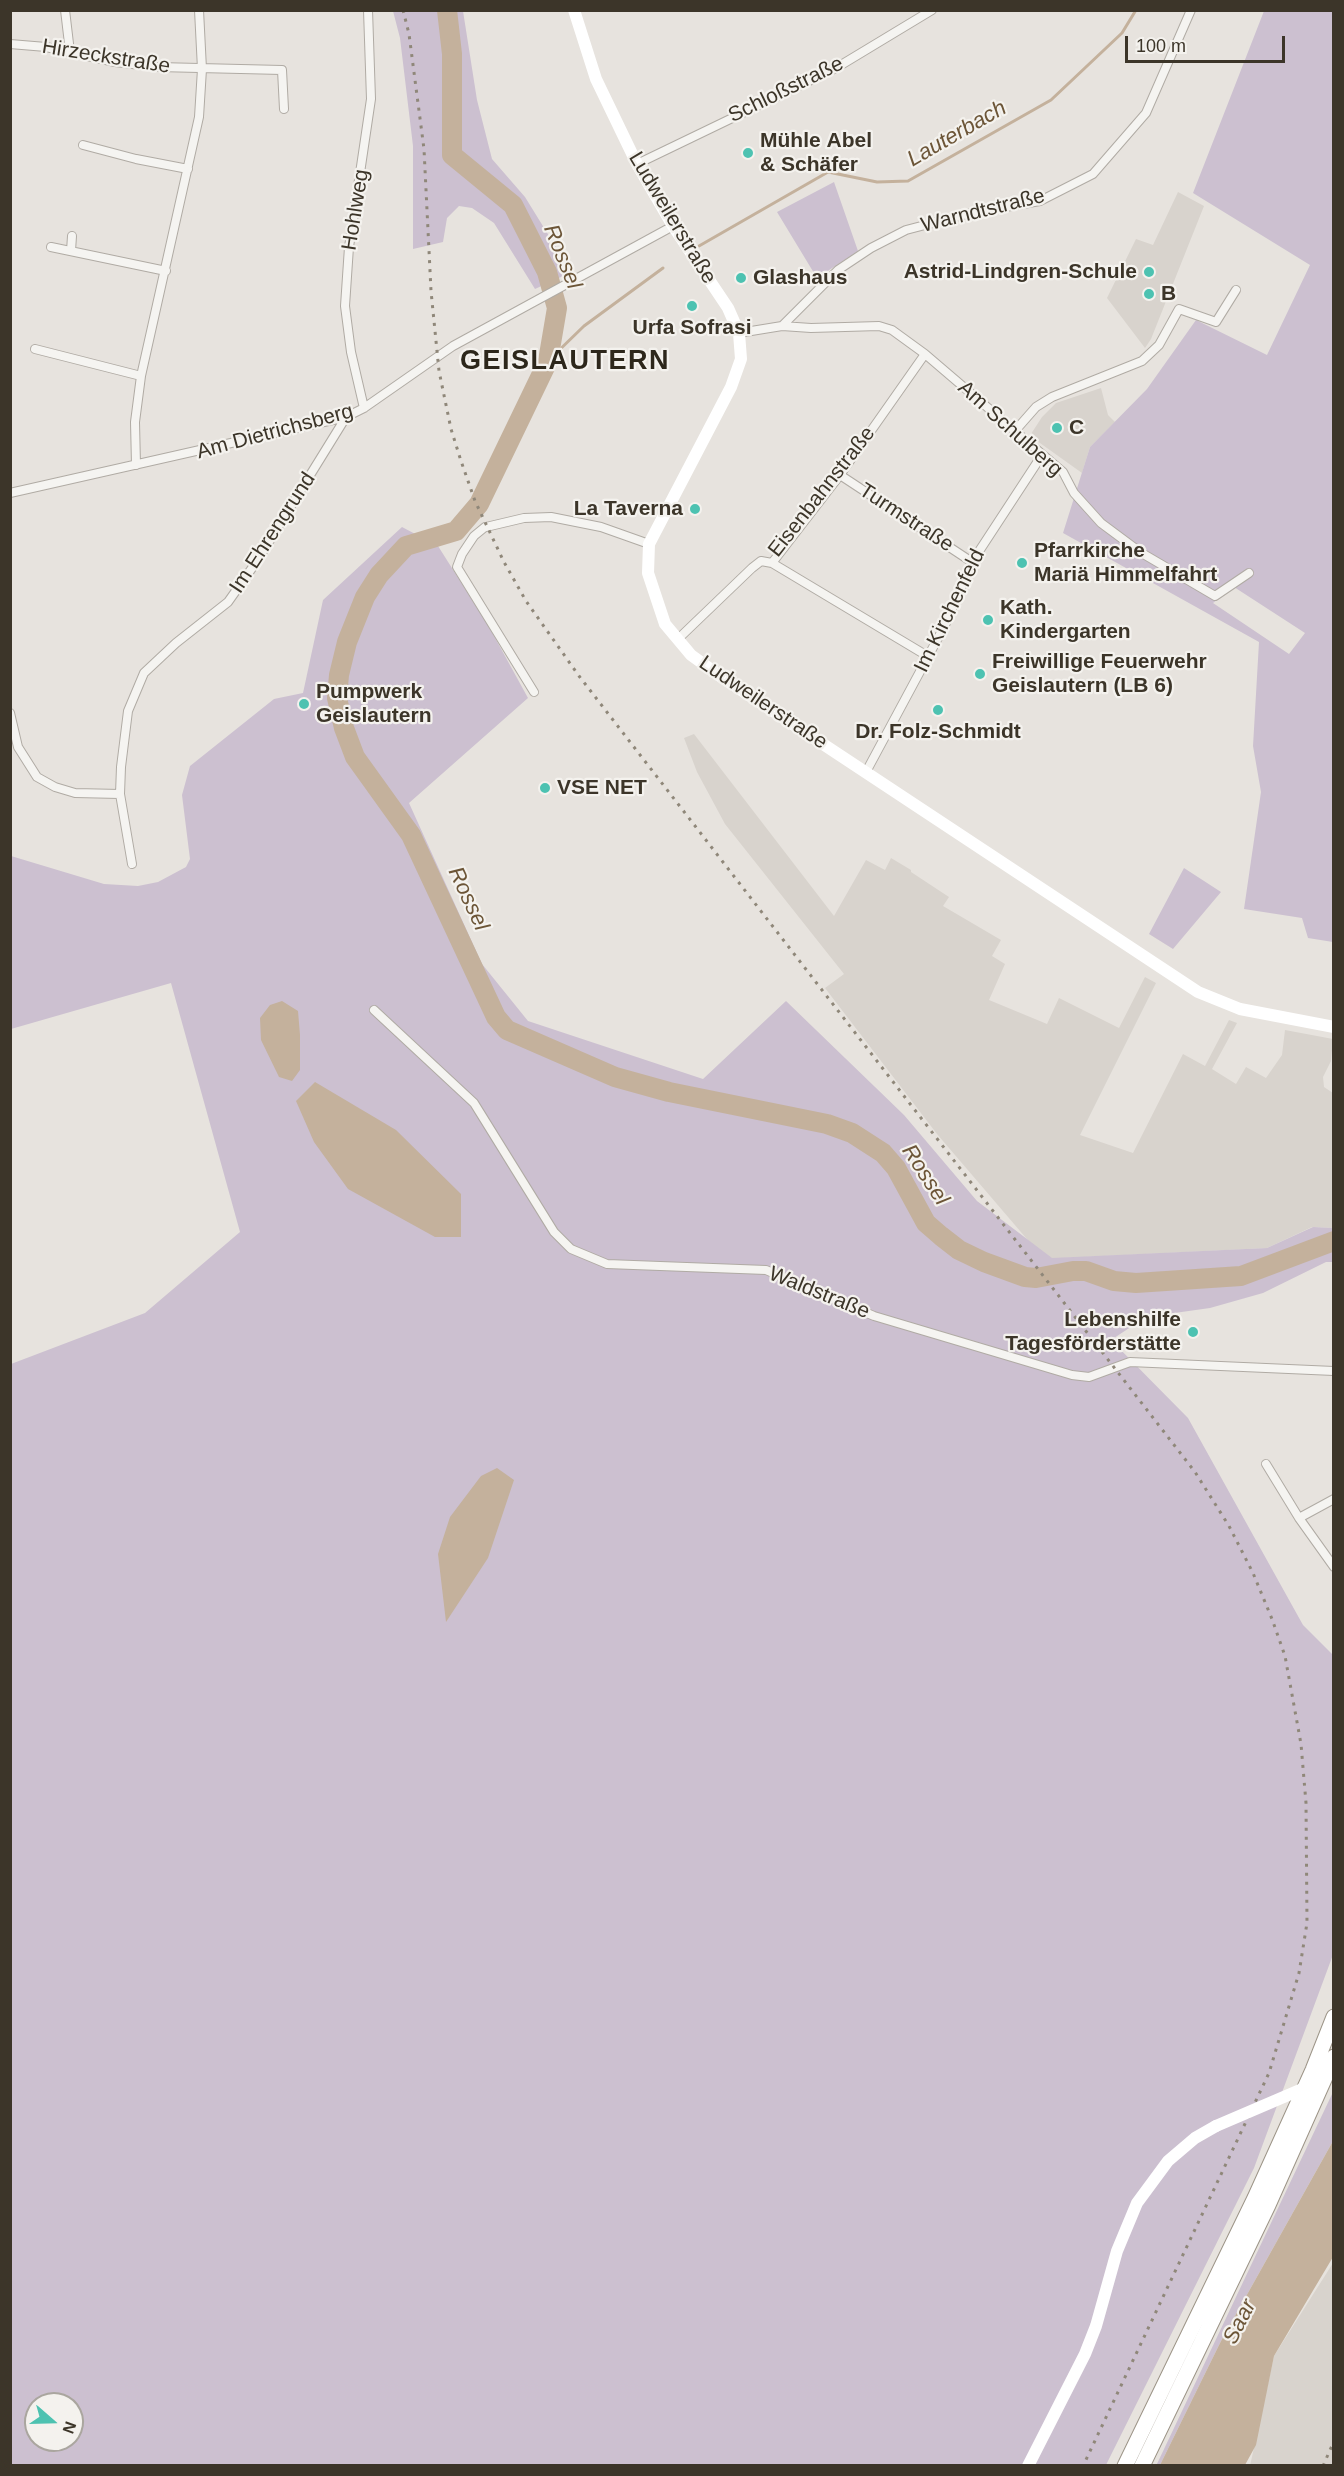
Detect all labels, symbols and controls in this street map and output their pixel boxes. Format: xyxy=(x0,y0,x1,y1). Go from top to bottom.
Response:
scale bar xyxy=(1128,24,1288,62)
street label: Hirzeckstraße xyxy=(40,34,172,80)
text: 100 m xyxy=(1136,36,1186,56)
street label: Schloßstraße xyxy=(724,51,848,129)
water label: Lauterbach xyxy=(903,95,1011,173)
place label: Mühle Abel & Schäfer xyxy=(760,128,872,178)
marker: Mühle Abel & Schäfer xyxy=(741,146,755,160)
street label: Ludweilerstraße xyxy=(623,147,721,289)
street label: Hohlweg xyxy=(337,168,375,252)
street label: Warndtstraße xyxy=(919,183,1047,239)
water label: Rossel xyxy=(537,221,587,293)
place label: Astrid-Lindgren-Schule xyxy=(904,259,1137,285)
place label: Glashaus xyxy=(753,265,848,291)
marker: Astrid-Lindgren-Schule xyxy=(1142,265,1156,279)
marker: Glashaus xyxy=(734,271,748,285)
place label: B xyxy=(1161,281,1176,307)
marker: B xyxy=(1142,287,1156,301)
marker: Urfa Sofrasi xyxy=(685,299,699,313)
place label: Urfa Sofrasi xyxy=(632,315,752,341)
district label: GEISLAUTERN xyxy=(460,346,670,378)
street label: Am Schulberg xyxy=(953,376,1067,482)
street label: Am Dietrichsberg xyxy=(194,399,356,465)
place label: C xyxy=(1069,415,1084,441)
marker: C xyxy=(1050,421,1064,435)
street label: Eisenbahnstraße xyxy=(763,422,881,562)
street label: Im Ehrengrund xyxy=(225,468,321,598)
street label: Turmstraße xyxy=(854,478,958,558)
place label: La Taverna xyxy=(574,496,683,522)
marker: La Taverna xyxy=(688,502,702,516)
place label: Pfarrkirche Mariä Himmelfahrt xyxy=(1034,538,1217,588)
street label: Im Kirchenfeld xyxy=(909,545,991,677)
marker: Pfarrkirche Mariä Himmelfahrt xyxy=(1015,556,1029,570)
place label: Kath. Kindergarten xyxy=(1000,595,1131,645)
marker: Kath. Kindergarten xyxy=(981,613,995,627)
place label: Freiwillige Feuerwehr Geislautern (LB 6) xyxy=(992,649,1207,699)
street label: Ludweilerstraße xyxy=(694,651,832,755)
marker: Freiwillige Feuerwehr Geislautern (LB 6) xyxy=(973,667,987,681)
place label: Pumpwerk Geislautern xyxy=(316,679,432,729)
marker: Pumpwerk Geislautern xyxy=(297,697,311,711)
marker: Dr. Folz-Schmidt xyxy=(931,703,945,717)
place label: Dr. Folz-Schmidt xyxy=(855,719,1021,745)
place label: VSE NET xyxy=(557,775,647,801)
marker: VSE NET xyxy=(538,781,552,795)
water label: Rossel xyxy=(442,863,494,935)
water label: Rossel xyxy=(896,1140,954,1210)
street label: Waldstraße xyxy=(765,1261,873,1325)
place label: Lebenshilfe Tagesförderstätte xyxy=(1005,1307,1181,1357)
marker: Lebenshilfe Tagesförderstätte xyxy=(1186,1325,1200,1339)
water label: Saar xyxy=(1218,2295,1262,2349)
north arrow xyxy=(24,2392,84,2452)
text: N xyxy=(60,2419,79,2436)

